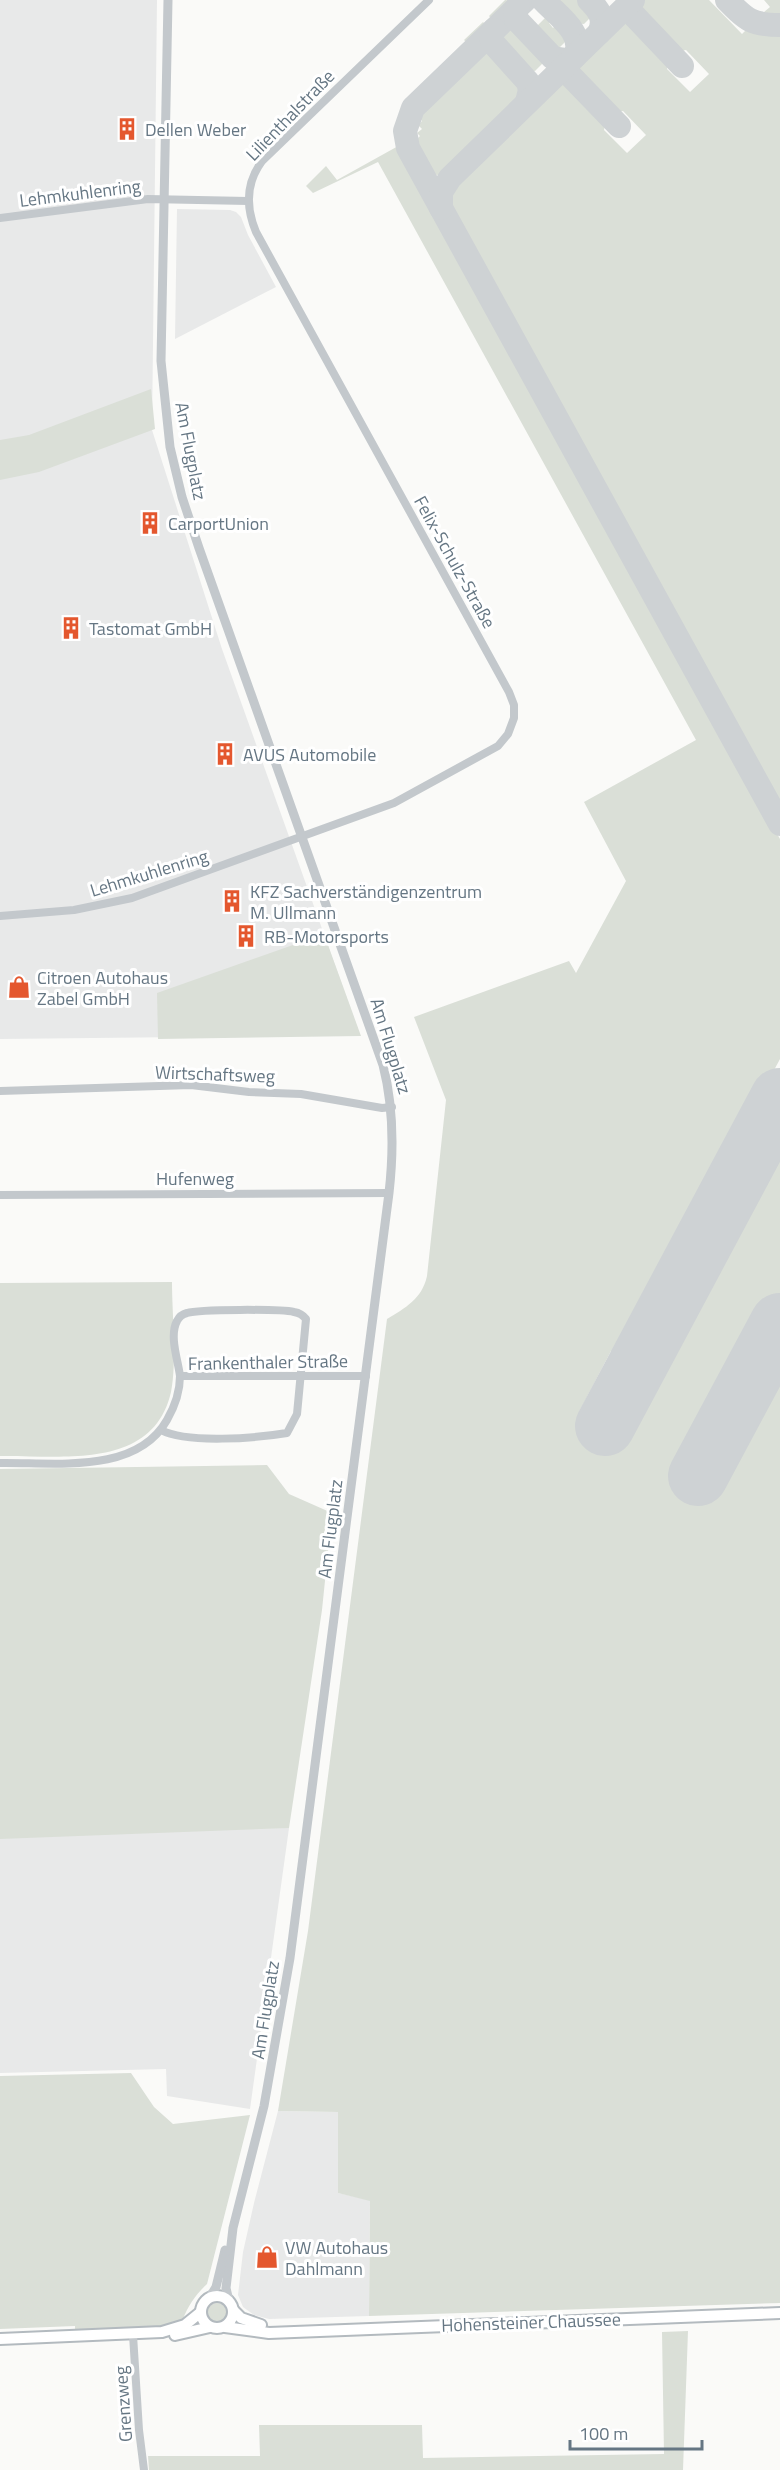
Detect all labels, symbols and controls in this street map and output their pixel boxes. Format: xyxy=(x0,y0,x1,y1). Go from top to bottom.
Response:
street label: Lilienthalstraße xyxy=(239,63,341,167)
building icon: Dellen Weber xyxy=(114,116,140,142)
place label: Dellen Weber xyxy=(145,116,246,143)
street label: Lehmkuhlenring xyxy=(18,172,142,214)
street label: Am Flugplatz xyxy=(168,400,214,502)
street label: Felix-Schulz-Straße xyxy=(407,491,503,633)
building icon: CarportUnion xyxy=(137,510,163,536)
place label: CarportUnion xyxy=(168,510,269,537)
building icon: Tastomat GmbH xyxy=(58,615,84,641)
place label: Tastomat GmbH xyxy=(89,615,212,642)
building icon: AVUS Automobile xyxy=(212,741,238,767)
place label: AVUS Automobile xyxy=(243,741,376,768)
street label: Lehmkuhlenring xyxy=(87,842,211,904)
place label: KFZ Sachverständigenzentrum M. Ullmann xyxy=(250,878,482,926)
building icon: KFZ Sachverständigenzentrum M. Ullmann xyxy=(219,888,245,914)
building icon: RB-Motorsports xyxy=(233,923,259,949)
place label: RB-Motorsports xyxy=(264,923,389,950)
place label: Citroen Autohaus Zabel GmbH xyxy=(37,964,168,1012)
shop icon: Citroen Autohaus Zabel GmbH xyxy=(6,974,32,1000)
street label: Am Flugplatz xyxy=(364,995,418,1097)
street label: Wirtschaftsweg xyxy=(155,1058,275,1090)
street label: Hufenweg xyxy=(156,1165,234,1192)
street label: Frankenthaler Straße xyxy=(188,1347,348,1377)
street label: Am Flugplatz xyxy=(311,1478,349,1580)
street label: Am Flugplatz xyxy=(244,1959,286,2061)
place label: VW Autohaus Dahlmann xyxy=(285,2234,388,2282)
shop icon: VW Autohaus Dahlmann xyxy=(254,2244,280,2270)
street label: Hohensteiner Chaussee xyxy=(441,2305,621,2339)
street label: Grenzweg xyxy=(107,2365,139,2443)
scale bar xyxy=(570,2413,702,2451)
text: 100 m xyxy=(579,2420,628,2447)

